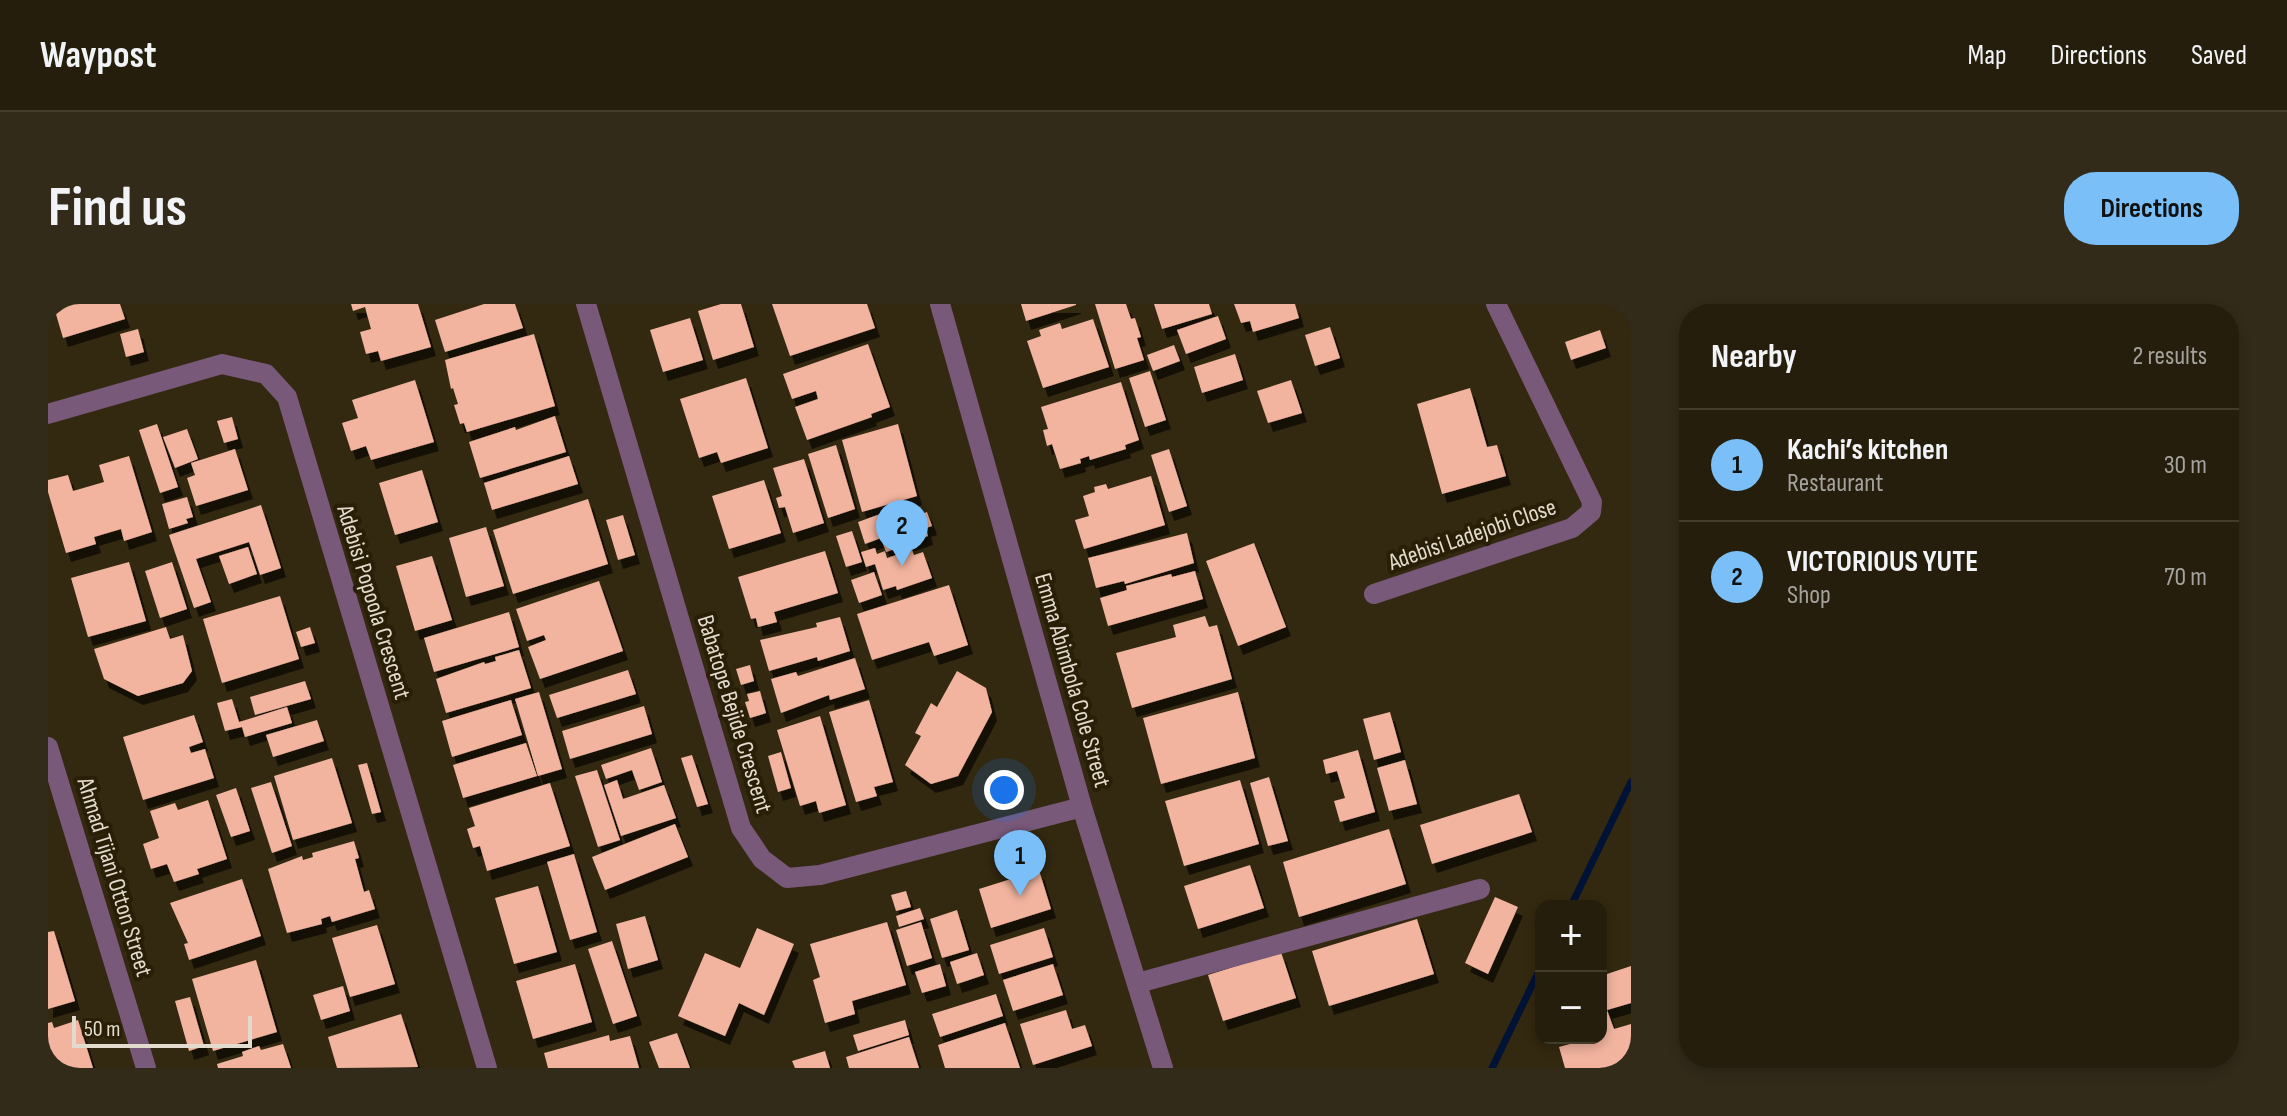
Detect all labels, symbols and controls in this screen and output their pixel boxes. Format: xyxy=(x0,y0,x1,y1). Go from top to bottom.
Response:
text: Waypost xyxy=(40,33,157,78)
text: Map xyxy=(1968,39,2007,72)
text: Directions xyxy=(2051,39,2147,72)
text: Saved xyxy=(2191,39,2247,72)
button: Directions xyxy=(2064,172,2239,245)
text: Find us xyxy=(48,175,187,242)
text: Nearby xyxy=(1711,336,1797,377)
text: 2 results xyxy=(2133,341,2207,372)
text: Kachi’s kitchen xyxy=(1787,432,1948,468)
text: 1 xyxy=(1732,450,1742,481)
text: 30 m xyxy=(2164,450,2207,481)
text: Restaurant xyxy=(1787,468,1883,499)
street label: Adebisi Ladejobi Close xyxy=(1384,492,1560,577)
pin: 2 xyxy=(876,500,928,566)
street label: Adebisi Popoola Crescent xyxy=(330,501,417,703)
text: VICTORIOUS YUTE xyxy=(1787,544,1978,580)
text: 2 xyxy=(1731,562,1743,593)
text: 70 m xyxy=(2164,562,2207,593)
street label: Emma Abimbola Cole Street xyxy=(1028,570,1117,791)
text: Shop xyxy=(1787,580,1831,611)
street label: Babatope Bejide Crescent xyxy=(691,612,778,817)
your location xyxy=(984,770,1024,810)
street label: Ahmad Tijani Otton Street xyxy=(70,773,159,980)
pin: 1 xyxy=(994,830,1046,896)
map controls xyxy=(1535,900,1607,1044)
button: + xyxy=(1535,900,1607,972)
button: − xyxy=(1535,972,1607,1044)
scale bar xyxy=(72,1012,252,1048)
text: 50 m xyxy=(84,1016,120,1043)

